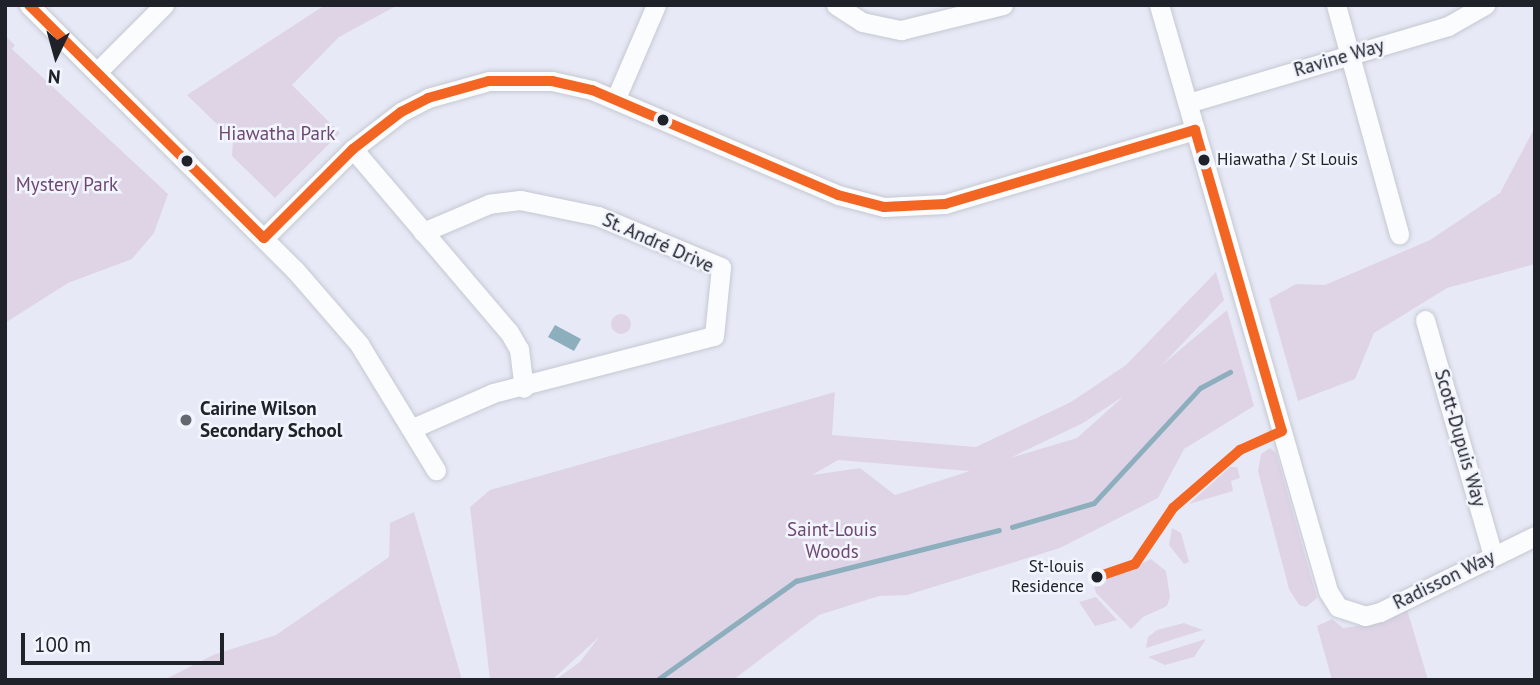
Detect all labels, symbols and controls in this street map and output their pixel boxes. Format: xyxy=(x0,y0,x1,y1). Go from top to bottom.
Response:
north arrow xyxy=(21,21,91,91)
street label: Ravine Way xyxy=(1291,34,1387,82)
text: N xyxy=(47,64,61,89)
unlabelled marker xyxy=(656,113,670,127)
park label: Hiawatha Park xyxy=(219,123,335,145)
place label: Hiawatha / St Louis xyxy=(1217,150,1358,170)
marker: Hiawatha / St Louis xyxy=(1197,153,1211,167)
unlabelled marker xyxy=(180,154,194,168)
park label: Mystery Park xyxy=(15,174,119,196)
street label: St. André Drive xyxy=(598,208,718,278)
street label: Scott-Dupuis Way xyxy=(1429,367,1491,509)
place label: Cairine Wilson Secondary School xyxy=(200,398,343,442)
marker: Cairine Wilson Secondary School xyxy=(178,412,194,428)
park label: Saint-Louis Woods xyxy=(787,519,877,563)
street label: Radisson Way xyxy=(1389,545,1499,615)
place label: St-louis Residence xyxy=(1011,557,1084,597)
marker: St-louis Residence xyxy=(1090,570,1104,584)
scale bar xyxy=(24,618,228,662)
text: 100 m xyxy=(34,631,91,658)

